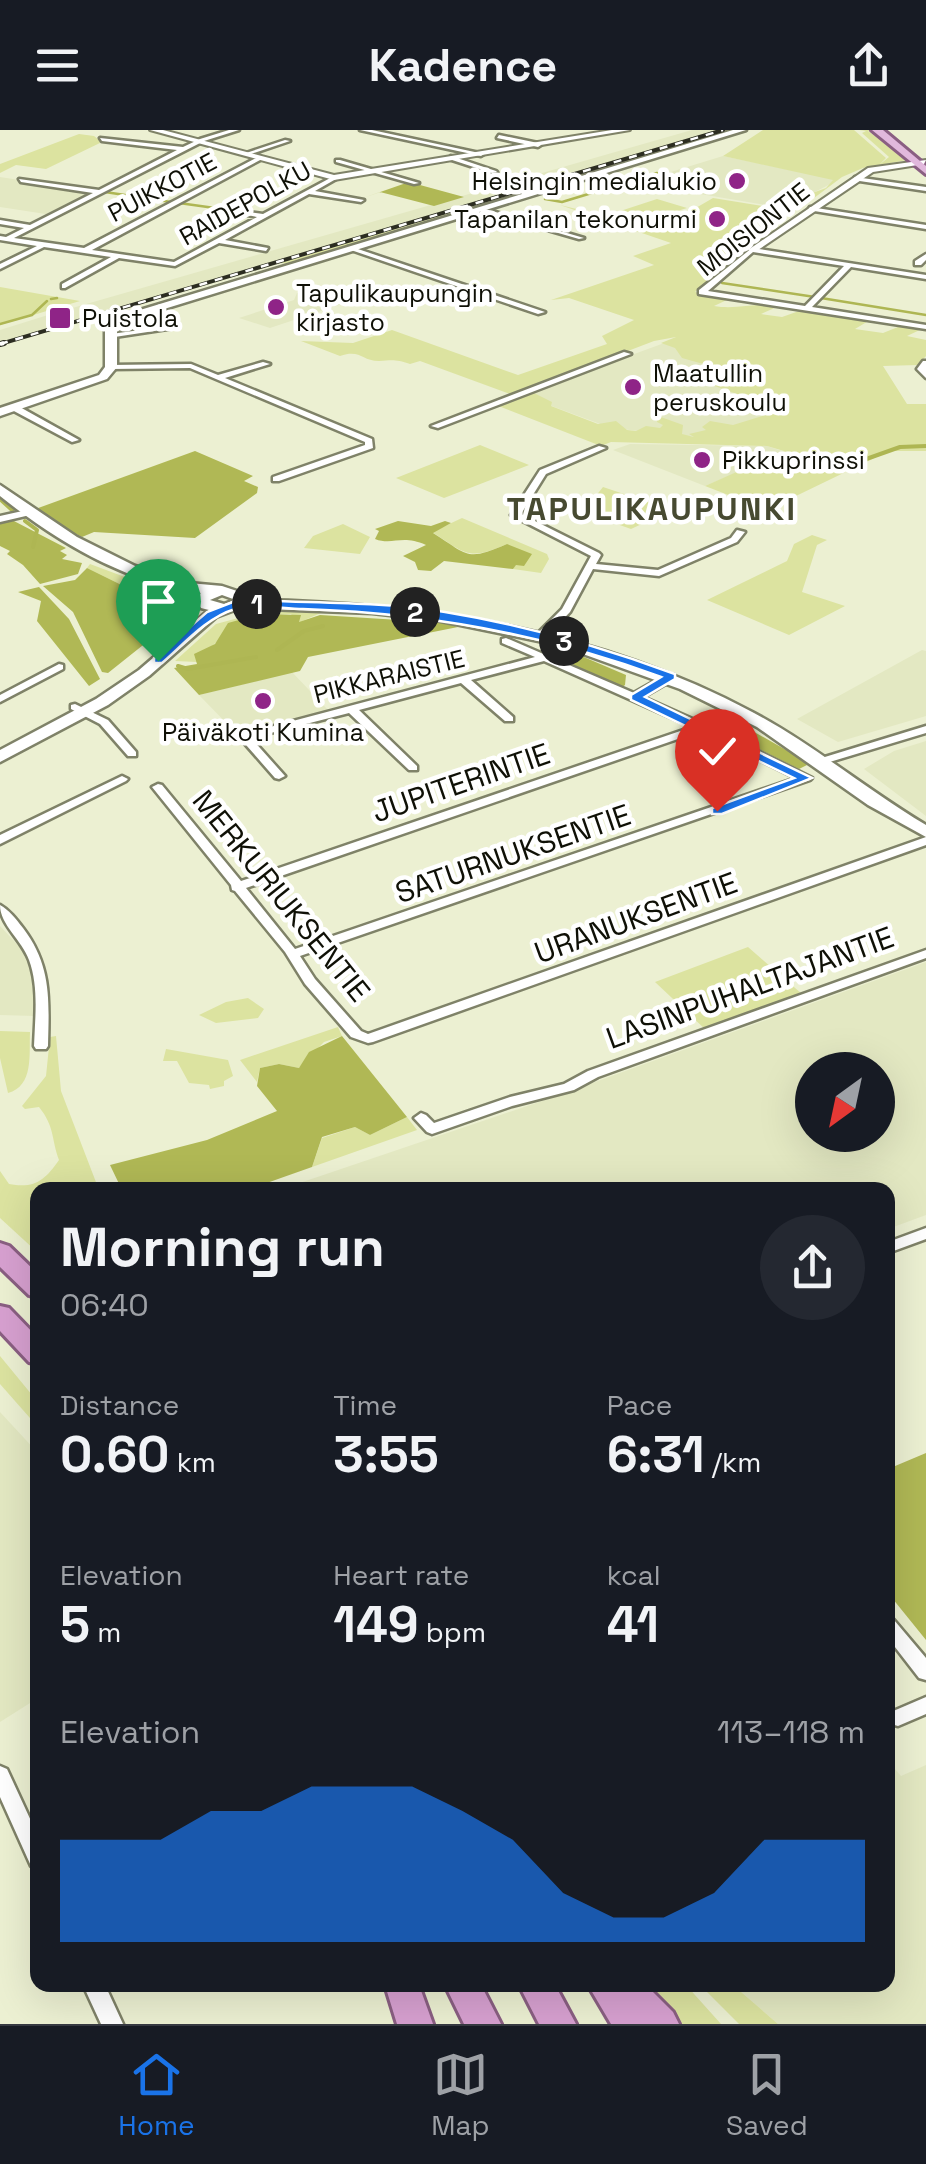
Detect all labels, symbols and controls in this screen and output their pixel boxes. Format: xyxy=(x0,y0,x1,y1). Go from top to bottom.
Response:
text: Kadence xyxy=(369,37,557,94)
icon: menu xyxy=(30,38,85,93)
icon: share xyxy=(841,38,896,93)
street label: PUIKKOTIE xyxy=(102,145,222,229)
street label: RAIDEPOLKU xyxy=(174,154,316,252)
place label: Helsingin medialukio xyxy=(472,165,717,197)
marker: Helsingin medialukio xyxy=(726,170,748,192)
street label: MOISIONTIE xyxy=(690,175,816,283)
place label: Tapanilan tekonurmi xyxy=(454,203,697,235)
marker: Tapanilan tekonurmi xyxy=(706,208,728,230)
place label: Tapulikaupungin kirjasto xyxy=(296,277,493,338)
marker: Tapulikaupungin kirjasto xyxy=(265,296,287,318)
place label: Puistola xyxy=(82,302,178,334)
marker: Puistola xyxy=(47,305,73,331)
place label: Maatullin peruskoulu xyxy=(653,357,787,418)
marker: Maatullin peruskoulu xyxy=(622,376,644,398)
place label: Pikkuprinssi xyxy=(722,444,865,476)
marker: Pikkuprinssi xyxy=(691,449,713,471)
district label: TAPULIKAUPUNKI xyxy=(507,489,797,529)
pin xyxy=(116,559,201,662)
icon: arrive xyxy=(131,574,186,629)
pin: 1 xyxy=(232,579,282,629)
text: 1 xyxy=(251,586,263,622)
pin: 2 xyxy=(390,587,440,637)
text: 2 xyxy=(407,594,423,630)
pin: 3 xyxy=(539,616,589,666)
text: 3 xyxy=(555,623,573,659)
street label: PIKKARAISTIE xyxy=(310,642,468,710)
marker: Päiväkoti Kumina xyxy=(252,690,274,712)
pin xyxy=(675,709,760,812)
place label: Päiväkoti Kumina xyxy=(162,716,364,748)
icon: check xyxy=(690,724,745,779)
street label: JUPITERINTIE xyxy=(367,734,555,831)
street label: MERKURIUKSENTIE xyxy=(184,782,379,1010)
street label: SATURNUKSENTIE xyxy=(390,795,636,912)
street label: URANUKSENTIE xyxy=(529,863,743,972)
street label: LASINPUHALTAJANTIE xyxy=(601,917,899,1058)
north arrow xyxy=(795,1052,895,1152)
map controls xyxy=(795,1052,895,1152)
text: Morning run xyxy=(60,1212,385,1282)
button: share xyxy=(760,1215,865,1320)
text: 06:40 xyxy=(60,1285,149,1325)
text: Distance xyxy=(60,1387,179,1423)
text: Time xyxy=(333,1387,397,1423)
text: Pace xyxy=(607,1387,672,1423)
text: 0.60 xyxy=(60,1423,170,1487)
text: 3:55 xyxy=(333,1423,439,1487)
text: 6:31 xyxy=(607,1423,705,1487)
text: km xyxy=(170,1444,216,1480)
text: /km xyxy=(705,1444,761,1480)
text: Elevation xyxy=(60,1557,183,1593)
text: Heart rate xyxy=(333,1557,469,1593)
text: kcal xyxy=(607,1557,661,1593)
text: 5 xyxy=(60,1593,90,1657)
text: 149 xyxy=(333,1593,419,1657)
text: 41 xyxy=(607,1593,659,1657)
text: m xyxy=(90,1614,121,1650)
text: bpm xyxy=(419,1614,486,1650)
text: Elevation xyxy=(60,1712,200,1752)
text: 113–118 m xyxy=(717,1712,865,1752)
tab: Home xyxy=(118,2047,195,2143)
tab: Map xyxy=(431,2047,490,2143)
tab: Saved xyxy=(726,2047,808,2143)

